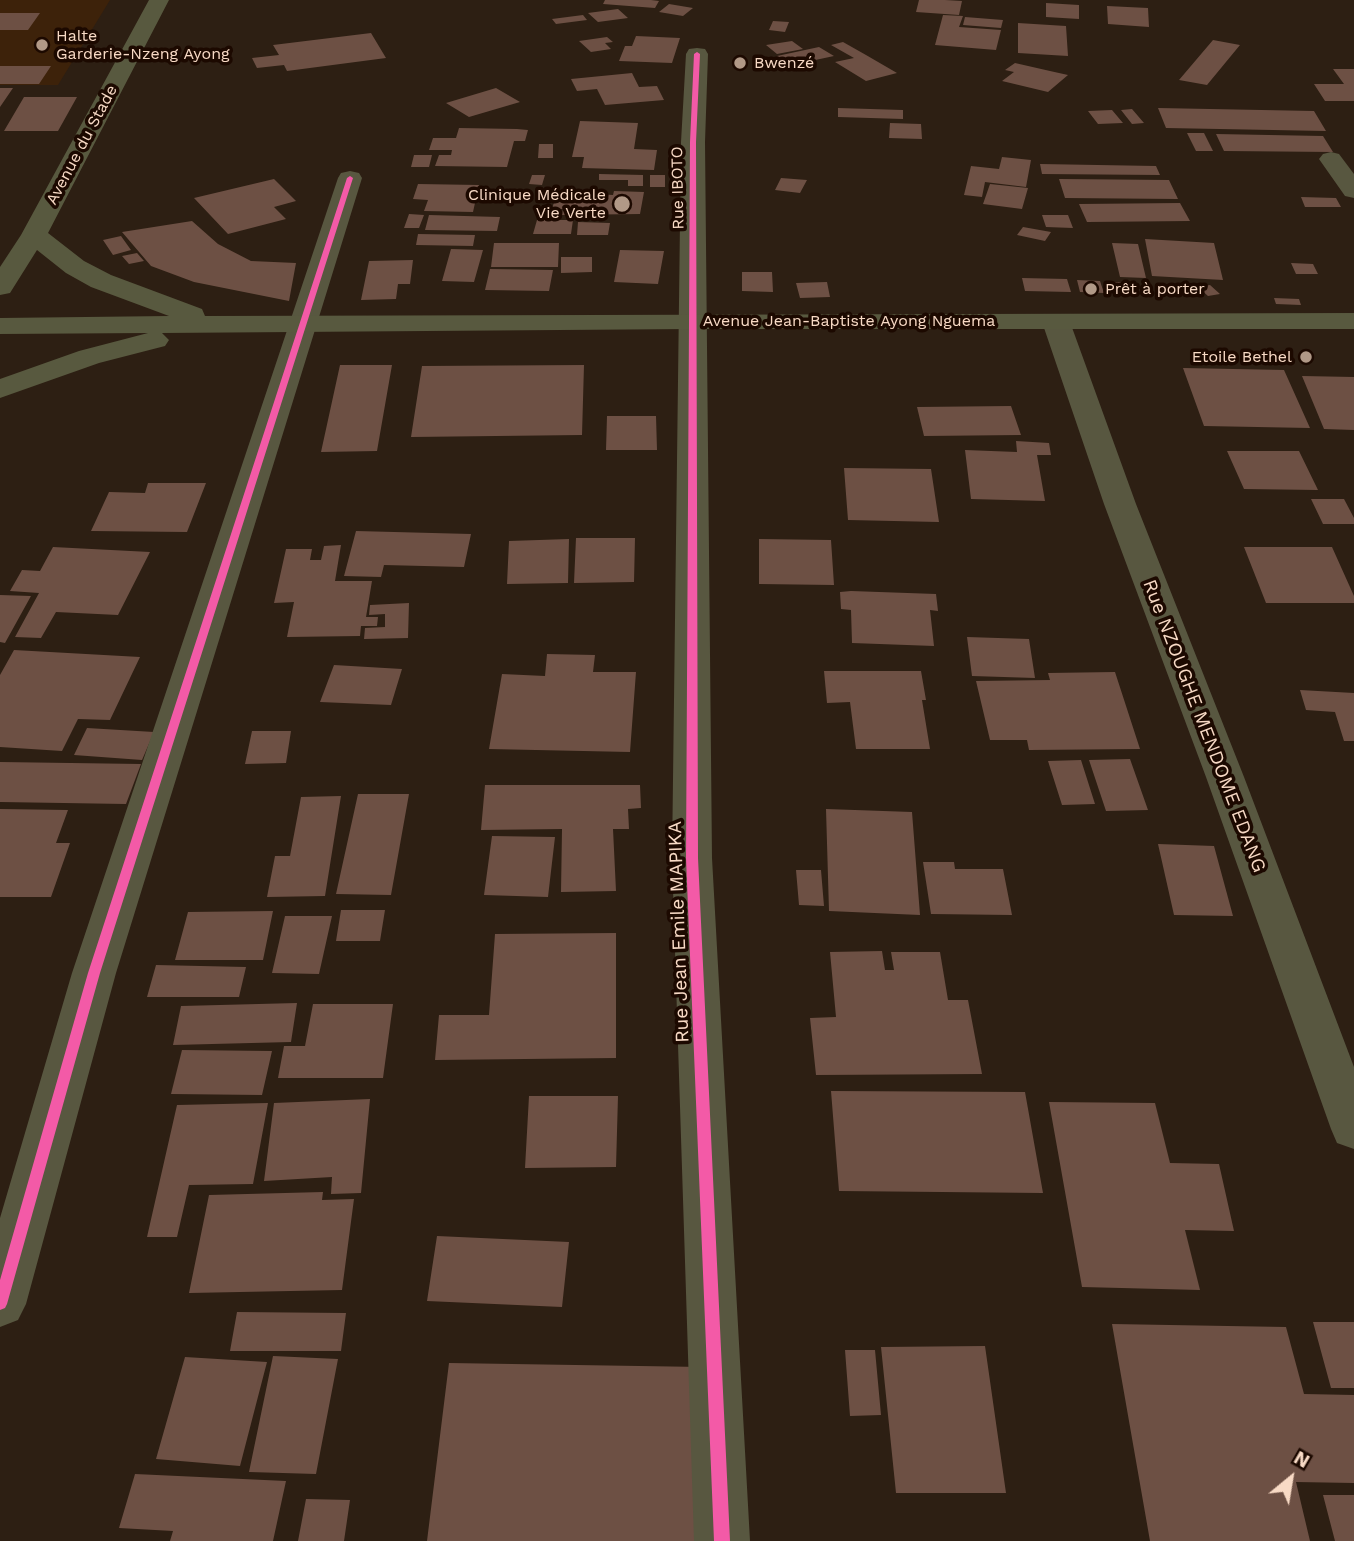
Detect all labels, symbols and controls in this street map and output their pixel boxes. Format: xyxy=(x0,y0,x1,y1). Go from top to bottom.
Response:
place label: Halte Garderie-Nzeng Ayong xyxy=(56,26,230,64)
marker: Halte Garderie-Nzeng Ayong xyxy=(34,37,50,53)
place label: Bwenzé xyxy=(754,53,814,73)
marker: Bwenzé xyxy=(732,55,748,71)
street label: Avenue du Stade xyxy=(42,82,122,208)
street label: Rue IBOTO xyxy=(668,146,688,230)
place label: Clinique Médicale Vie Verte xyxy=(468,185,606,223)
marker: Clinique Médicale Vie Verte xyxy=(612,194,632,214)
place label: Prêt à porter xyxy=(1105,279,1205,299)
marker: Prêt à porter xyxy=(1083,281,1099,297)
street label: Avenue Jean-Baptiste Ayong Nguema xyxy=(703,311,995,331)
place label: Etoile Bethel xyxy=(1192,347,1292,367)
marker: Etoile Bethel xyxy=(1298,349,1314,365)
street label: Rue NZOUGHE MENDOME EDANG xyxy=(1137,576,1271,876)
street label: Rue Jean Emile MAPIKA xyxy=(664,821,694,1043)
north arrow xyxy=(1256,1443,1326,1513)
text: N xyxy=(1290,1446,1314,1473)

